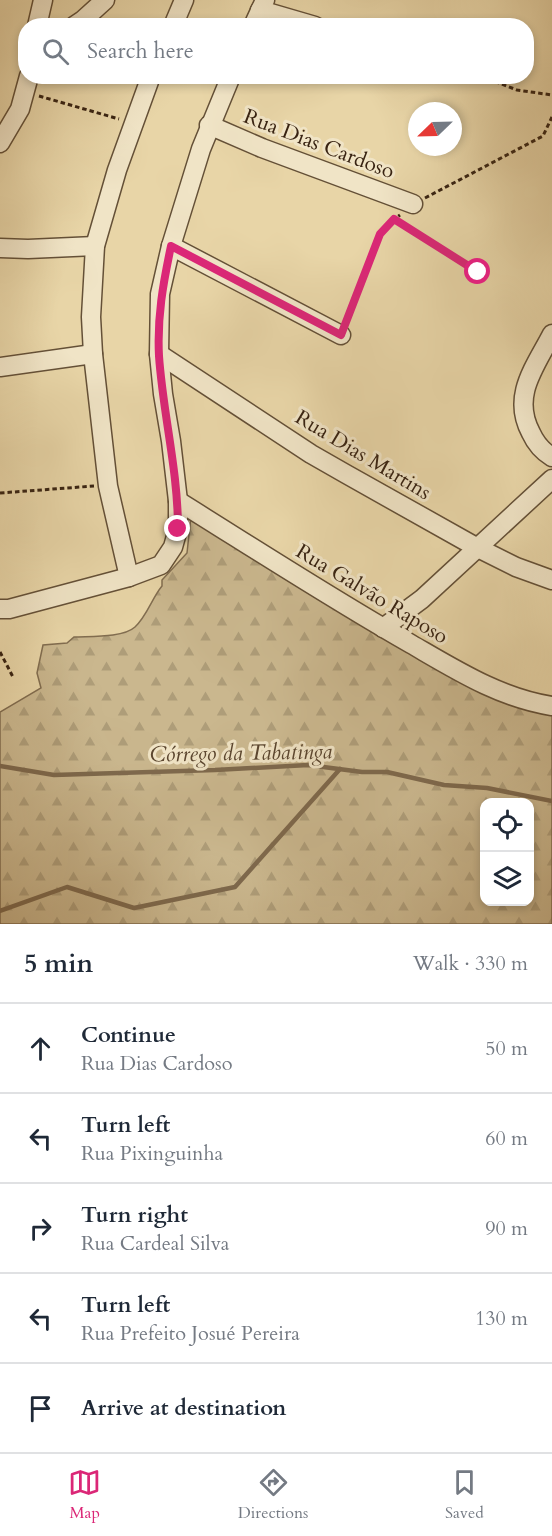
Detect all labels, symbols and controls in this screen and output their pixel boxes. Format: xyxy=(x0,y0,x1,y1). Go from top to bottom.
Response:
search box xyxy=(18,18,534,84)
icon: search xyxy=(39,35,72,68)
text: Search here xyxy=(87,36,194,66)
street label: Rua Dias Cardoso xyxy=(239,102,399,186)
north arrow xyxy=(408,102,462,156)
route start xyxy=(464,258,490,284)
street label: Rua Dias Martins xyxy=(290,403,436,507)
route end xyxy=(164,515,190,541)
street label: Rua Galvão Raposo xyxy=(290,537,454,651)
water label: Córrego da Tabatinga xyxy=(149,736,333,770)
map controls xyxy=(480,798,534,906)
button: locate xyxy=(480,798,534,852)
button: layers xyxy=(480,852,534,906)
text: 5 min xyxy=(24,946,93,981)
text: Walk · 330 m xyxy=(413,950,528,977)
text: Continue xyxy=(81,1020,176,1050)
icon: ahead xyxy=(24,1032,57,1065)
text: 50 m xyxy=(485,1035,528,1062)
text: Rua Dias Cardoso xyxy=(81,1050,233,1077)
text: Turn left xyxy=(81,1110,170,1140)
icon: left xyxy=(24,1122,57,1155)
text: 60 m xyxy=(485,1125,528,1152)
text: Rua Pixinguinha xyxy=(81,1140,223,1167)
text: Turn right xyxy=(81,1200,188,1230)
icon: right xyxy=(24,1212,57,1245)
text: 90 m xyxy=(485,1215,528,1242)
text: Rua Cardeal Silva xyxy=(81,1230,229,1257)
text: Turn left xyxy=(81,1290,170,1320)
icon: left xyxy=(24,1302,57,1335)
text: 130 m xyxy=(475,1305,528,1332)
text: Rua Prefeito Josué Pereira xyxy=(81,1320,300,1347)
icon: arrive xyxy=(24,1392,57,1425)
text: Arrive at destination xyxy=(81,1393,286,1423)
tab: Map xyxy=(68,1466,101,1524)
tab: Directions xyxy=(238,1466,308,1524)
tab: Saved xyxy=(445,1466,484,1524)

